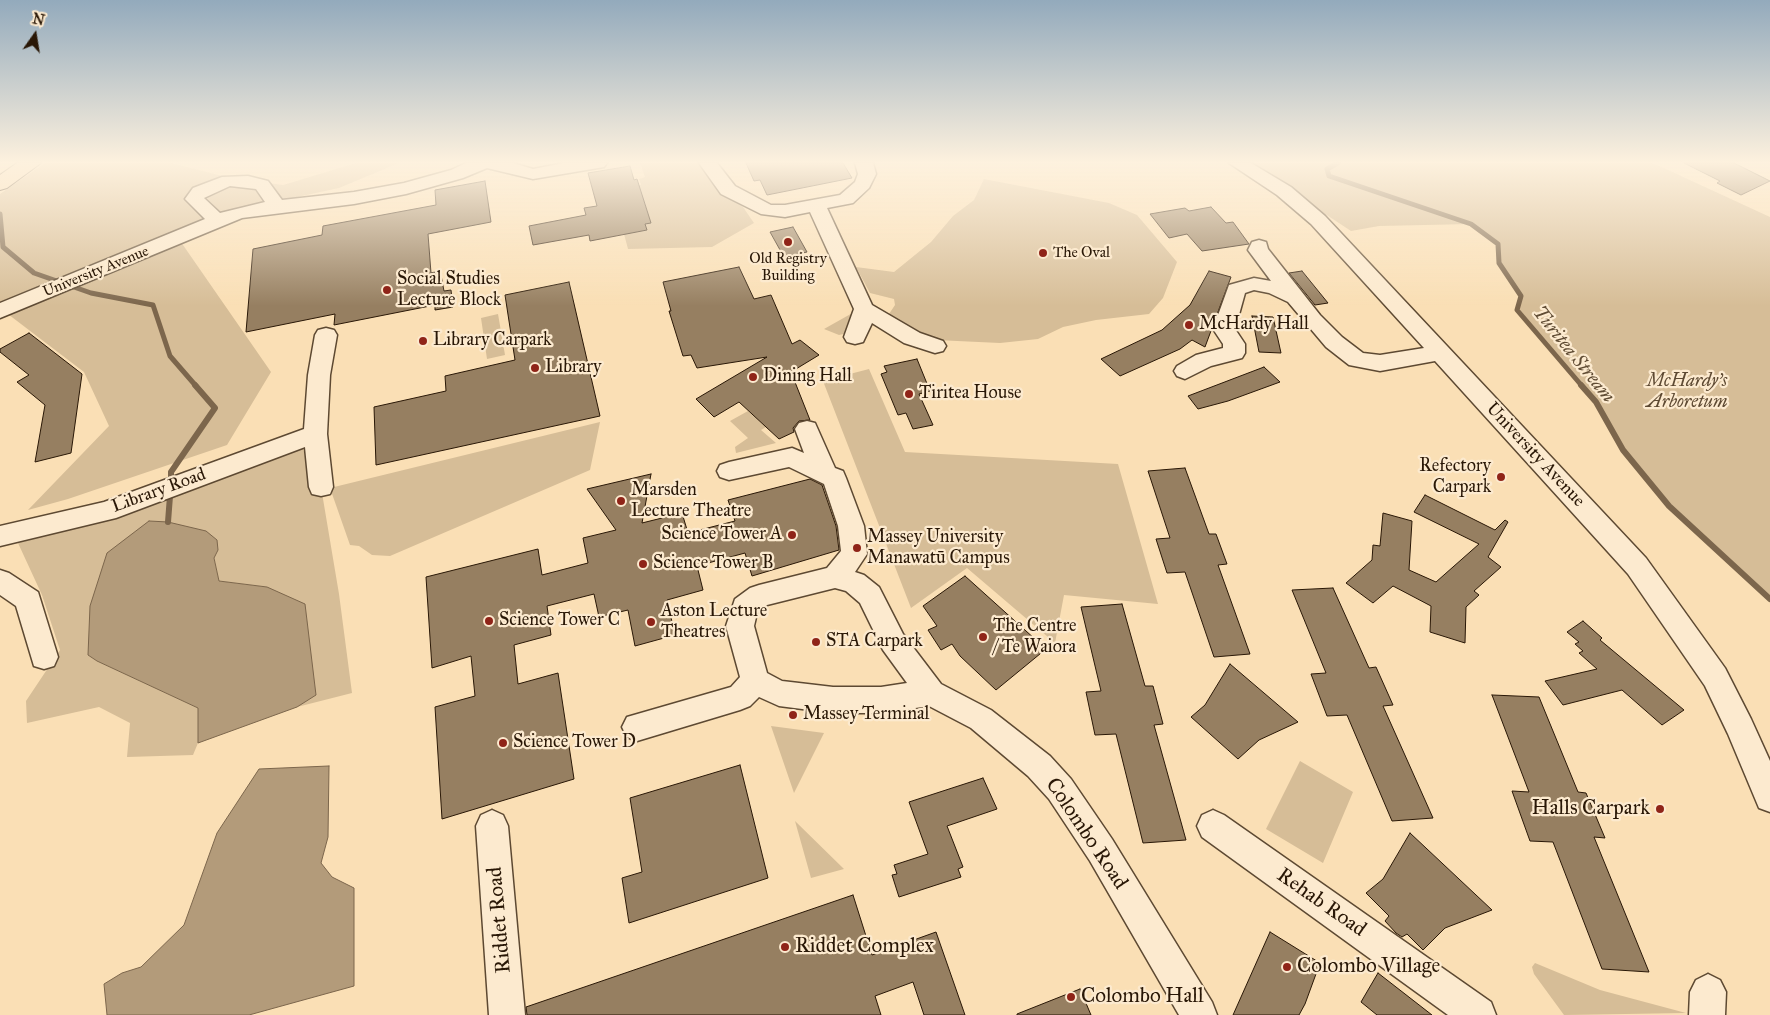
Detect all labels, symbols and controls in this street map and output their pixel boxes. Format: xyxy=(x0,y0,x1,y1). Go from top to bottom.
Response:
north arrow xyxy=(10,10,60,60)
text: N xyxy=(31,10,46,30)
marker: Old Registry Building xyxy=(782,236,794,248)
street label: University Avenue xyxy=(40,243,152,301)
place label: The Oval xyxy=(1053,244,1110,262)
marker: The Oval xyxy=(1037,247,1049,259)
place label: Old Registry Building xyxy=(749,250,827,285)
place label: Social Studies Lecture Block xyxy=(397,269,501,312)
marker: Social Studies Lecture Block xyxy=(381,284,393,296)
water label: Turitea Stream xyxy=(1527,302,1619,408)
place label: McHardy Hall xyxy=(1199,314,1309,336)
marker: McHardy Hall xyxy=(1183,319,1195,331)
place label: Library Carpark xyxy=(433,330,551,352)
marker: Library Carpark xyxy=(417,335,429,347)
place label: Library xyxy=(545,357,601,379)
marker: Library xyxy=(529,362,541,374)
place label: Dining Hall xyxy=(763,366,852,388)
marker: Dining Hall xyxy=(747,371,759,383)
park label: McHardy's Arboretum xyxy=(1647,371,1727,414)
place label: Tiritea House xyxy=(919,383,1021,405)
marker: Tiritea House xyxy=(903,388,915,400)
street label: University Avenue xyxy=(1481,398,1589,512)
place label: Refectory Carpark xyxy=(1419,456,1491,498)
street label: Library Road xyxy=(109,464,209,518)
marker: Refectory Carpark xyxy=(1495,471,1507,483)
place label: Marsden Lecture Theatre xyxy=(631,480,751,522)
marker: Marsden Lecture Theatre xyxy=(615,495,627,507)
place label: Science Tower A xyxy=(661,524,782,546)
place label: Massey University Manawatū Campus xyxy=(867,527,1010,570)
marker: Science Tower A xyxy=(786,529,798,541)
marker: Massey University Manawatū Campus xyxy=(851,542,863,554)
place label: Science Tower B xyxy=(653,553,774,575)
marker: Science Tower B xyxy=(637,558,649,570)
place label: Aston Lecture Theatres xyxy=(661,601,767,644)
place label: Science Tower C xyxy=(499,610,620,632)
marker: Science Tower C xyxy=(483,615,495,627)
marker: Aston Lecture Theatres xyxy=(645,616,657,628)
place label: The Centre / Te Waiora xyxy=(993,616,1077,659)
place label: STA Carpark xyxy=(826,631,923,653)
marker: The Centre / Te Waiora xyxy=(977,631,989,643)
marker: STA Carpark xyxy=(810,636,822,648)
place label: Massey Terminal xyxy=(803,704,929,726)
marker: Massey Terminal xyxy=(787,709,799,721)
place label: Science Tower D xyxy=(513,732,636,754)
marker: Science Tower D xyxy=(497,737,509,749)
street label: Colombo Road xyxy=(1039,773,1133,895)
place label: Halls Carpark xyxy=(1532,796,1650,822)
marker: Halls Carpark xyxy=(1654,803,1666,815)
street label: Rehab Road xyxy=(1271,863,1371,943)
street label: Riddet Road xyxy=(483,866,517,974)
place label: Riddet Complex xyxy=(795,934,934,960)
marker: Riddet Complex xyxy=(779,941,791,953)
place label: Colombo Village xyxy=(1297,954,1440,980)
marker: Colombo Village xyxy=(1281,961,1293,973)
place label: Colombo Hall xyxy=(1081,984,1204,1010)
marker: Colombo Hall xyxy=(1065,991,1077,1003)

